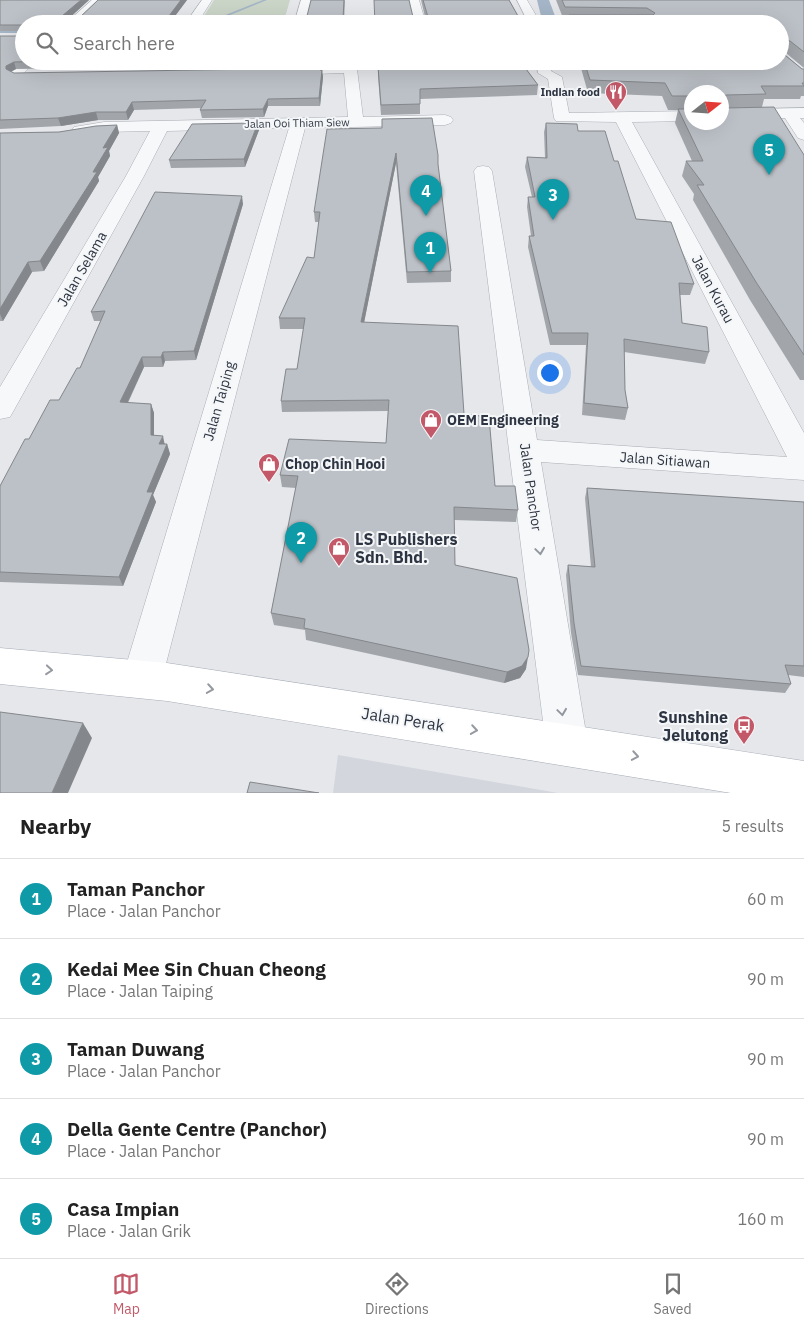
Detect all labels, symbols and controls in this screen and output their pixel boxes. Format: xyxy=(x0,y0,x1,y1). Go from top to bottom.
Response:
search box xyxy=(15,15,789,70)
icon: search xyxy=(33,29,61,57)
text: Search here xyxy=(73,31,175,55)
restaurant icon: Indian food xyxy=(604,80,628,111)
place label: Indian food xyxy=(540,85,600,99)
north arrow xyxy=(684,85,729,130)
street label: Jalan Ooi Thiam Siew xyxy=(244,115,350,131)
pin: 5 xyxy=(753,134,785,175)
pin: 4 xyxy=(410,175,442,216)
pin: 3 xyxy=(537,179,569,220)
street label: Jalan Selama xyxy=(53,228,111,310)
pin: 1 xyxy=(414,232,446,273)
street label: Jalan Kurau xyxy=(688,252,738,326)
street label: Jalan Taiping xyxy=(199,358,239,443)
your location xyxy=(537,360,563,386)
shop icon: OEM Engineering xyxy=(419,408,443,439)
place label: OEM Engineering xyxy=(447,411,559,429)
street label: Jalan Panchor xyxy=(516,442,546,532)
street label: Jalan Sitiawan xyxy=(619,448,711,472)
shop icon: Chop Chin Hooi xyxy=(257,452,281,483)
place label: Chop Chin Hooi xyxy=(285,455,385,473)
pin: 2 xyxy=(285,522,317,563)
place label: LS Publishers Sdn. Bhd. xyxy=(355,529,458,567)
shop icon: LS Publishers Sdn. Bhd. xyxy=(327,536,351,567)
one-way arrow xyxy=(534,546,544,555)
one-way arrow xyxy=(45,665,53,676)
one-way arrow xyxy=(206,683,214,694)
street label: Jalan Perak xyxy=(360,703,446,735)
one-way arrow xyxy=(557,707,567,716)
place label: Sunshine Jelutong xyxy=(658,707,728,745)
bus stop icon: Sunshine Jelutong xyxy=(732,714,756,745)
one-way arrow xyxy=(470,725,479,735)
one-way arrow xyxy=(630,751,639,761)
text: Nearby xyxy=(20,812,91,840)
text: 5 results xyxy=(721,816,784,836)
text: Taman Panchor xyxy=(67,877,205,901)
text: 1 xyxy=(31,889,41,909)
text: 60 m xyxy=(747,889,784,909)
text: Place · Jalan Panchor xyxy=(67,901,221,921)
text: Kedai Mee Sin Chuan Cheong xyxy=(67,957,326,981)
text: 2 xyxy=(31,969,41,989)
text: 90 m xyxy=(747,969,784,989)
text: Place · Jalan Taiping xyxy=(67,981,213,1001)
text: Taman Duwang xyxy=(67,1037,204,1061)
text: 3 xyxy=(31,1049,41,1069)
text: 90 m xyxy=(747,1049,784,1069)
text: Place · Jalan Panchor xyxy=(67,1061,221,1081)
text: Della Gente Centre (Panchor) xyxy=(67,1117,327,1141)
text: 4 xyxy=(31,1129,41,1149)
text: 90 m xyxy=(747,1129,784,1149)
text: Place · Jalan Panchor xyxy=(67,1141,221,1161)
text: Casa Impian xyxy=(67,1197,179,1221)
text: 5 xyxy=(31,1209,41,1229)
text: 160 m xyxy=(737,1209,784,1229)
text: Place · Jalan Grik xyxy=(67,1221,191,1241)
tab: Map xyxy=(112,1270,140,1318)
tab: Directions xyxy=(365,1270,429,1318)
tab: Saved xyxy=(654,1270,692,1318)

